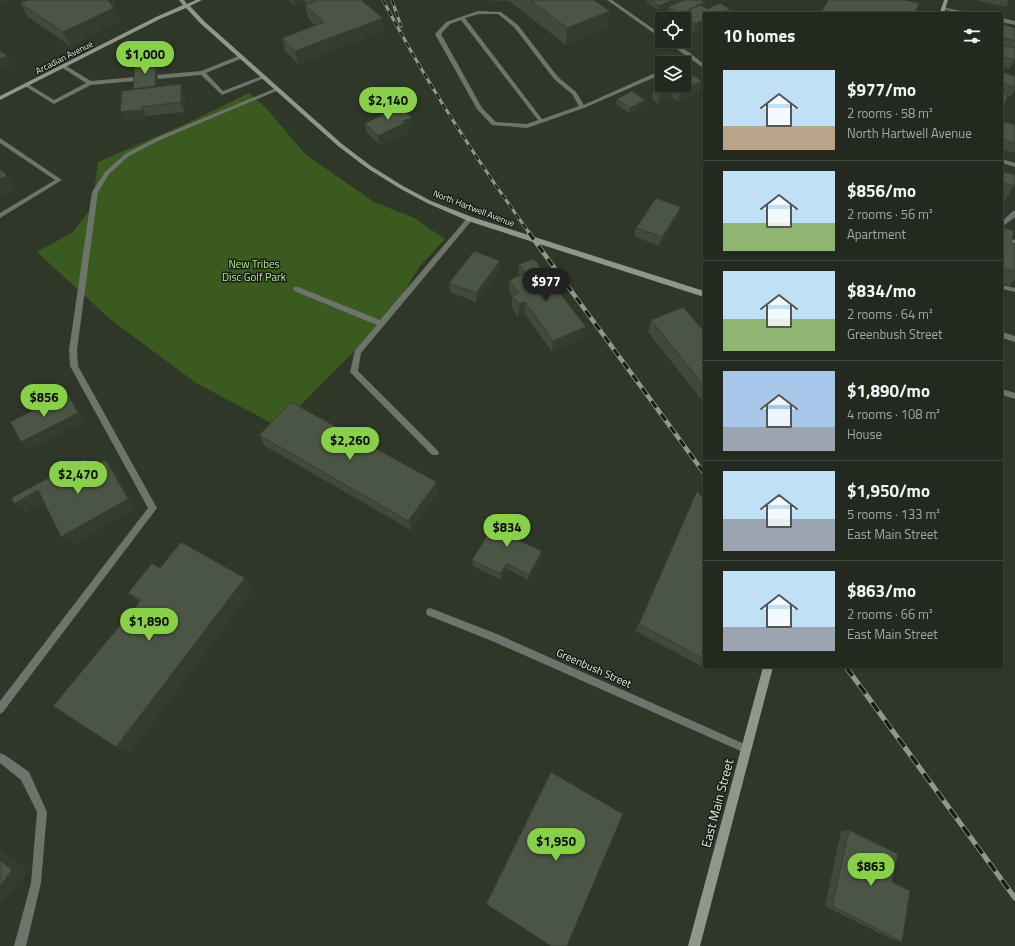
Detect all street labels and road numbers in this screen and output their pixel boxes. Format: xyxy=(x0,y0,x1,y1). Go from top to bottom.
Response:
street label: Arcadian Avenue xyxy=(33,37,95,77)
street label: North Hartwell Avenue xyxy=(431,186,517,230)
street label: Greenbush Street xyxy=(554,644,634,692)
street label: East Main Street xyxy=(696,756,739,849)

